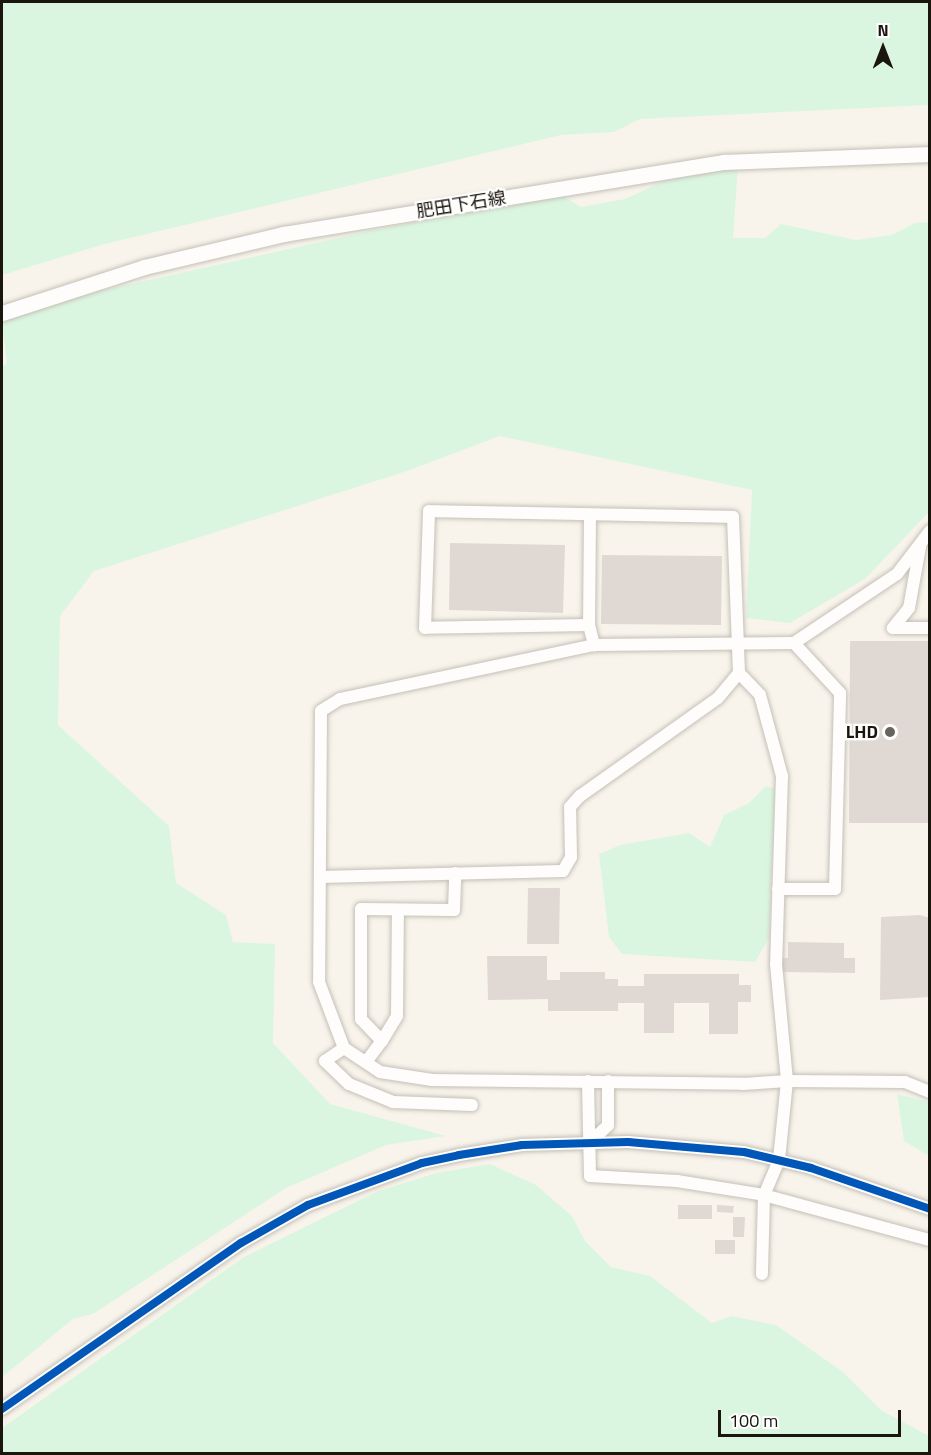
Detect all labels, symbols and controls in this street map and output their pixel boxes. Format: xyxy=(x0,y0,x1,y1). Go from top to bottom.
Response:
north arrow xyxy=(853,18,913,78)
text: N xyxy=(877,18,889,42)
street label: 肥田下石線 xyxy=(415,187,507,223)
place label: LHD xyxy=(846,721,878,743)
marker: LHD xyxy=(883,725,897,739)
scale bar xyxy=(721,1398,904,1436)
text: 100 m xyxy=(729,1407,778,1434)

